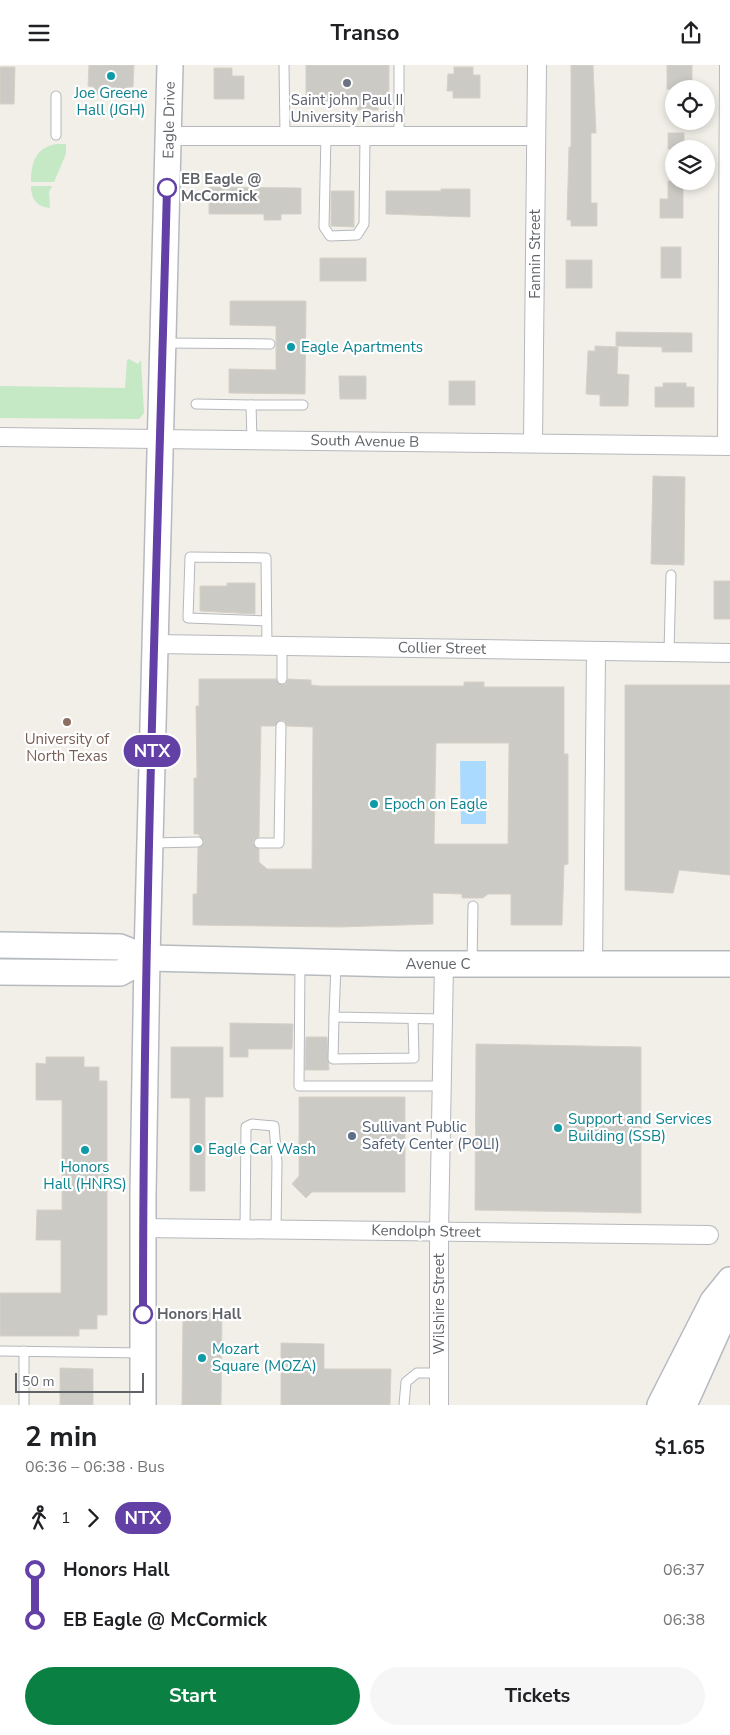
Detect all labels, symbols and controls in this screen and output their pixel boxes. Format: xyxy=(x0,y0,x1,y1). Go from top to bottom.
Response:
text: Transo xyxy=(331,18,399,48)
icon: menu xyxy=(25,19,53,47)
icon: share xyxy=(677,19,705,47)
marker: Joe Greene Hall (JGH) xyxy=(105,70,117,82)
marker: Saint john Paul II University Parish xyxy=(341,77,353,89)
map controls xyxy=(665,80,715,190)
button: locate xyxy=(665,80,715,130)
street label: Eagle Drive xyxy=(158,81,180,159)
place label: Joe Greene Hall (JGH) xyxy=(73,83,148,120)
place label: Saint john Paul II University Parish xyxy=(290,90,404,127)
button: layers xyxy=(665,140,715,190)
place label: EB Eagle @ McCormick xyxy=(181,169,262,206)
marker: EB Eagle @ McCormick xyxy=(157,178,177,198)
street label: Fannin Street xyxy=(525,208,545,299)
place label: Eagle Apartments xyxy=(301,337,423,357)
marker: Eagle Apartments xyxy=(285,341,297,353)
street label: South Avenue B xyxy=(311,430,419,452)
street label: Collier Street xyxy=(398,637,487,659)
marker: University of North Texas xyxy=(61,716,73,728)
place label: University of North Texas xyxy=(25,729,110,766)
line badge: NTX xyxy=(123,735,181,767)
text: NTX xyxy=(134,739,170,763)
place label: Epoch on Eagle xyxy=(384,794,488,814)
marker: Epoch on Eagle xyxy=(368,798,380,810)
street label: Avenue C xyxy=(406,954,471,974)
place label: Support and Services Building (SSB) xyxy=(568,1109,712,1146)
place label: Sullivant Public Safety Center (POLI) xyxy=(362,1117,500,1154)
marker: Support and Services Building (SSB) xyxy=(552,1122,564,1134)
marker: Sullivant Public Safety Center (POLI) xyxy=(346,1130,358,1142)
place label: Eagle Car Wash xyxy=(208,1139,316,1159)
marker: Eagle Car Wash xyxy=(192,1143,204,1155)
marker: Honors Hall (HNRS) xyxy=(79,1144,91,1156)
place label: Honors Hall (HNRS) xyxy=(43,1157,127,1194)
street label: Kendolph Street xyxy=(371,1220,482,1242)
street label: Wilshire Street xyxy=(429,1252,449,1355)
marker: Honors Hall xyxy=(133,1304,153,1324)
place label: Honors Hall xyxy=(157,1304,241,1324)
place label: Mozart Square (MOZA) xyxy=(212,1339,317,1376)
marker: Mozart Square (MOZA) xyxy=(196,1352,208,1364)
scale bar xyxy=(15,1370,144,1393)
text: 50 m xyxy=(22,1372,54,1391)
text: 2 min xyxy=(25,1418,97,1456)
text: $1.65 xyxy=(655,1435,705,1461)
text: 06:36 – 06:38 · Bus xyxy=(25,1456,165,1478)
icon: walk xyxy=(25,1504,53,1532)
icon: forward xyxy=(79,1504,107,1532)
text: NTX xyxy=(125,1506,161,1530)
text: 1 xyxy=(61,1507,71,1529)
text: Honors Hall xyxy=(63,1557,170,1583)
text: 06:37 xyxy=(663,1559,705,1581)
text: EB Eagle @ McCormick xyxy=(63,1607,267,1633)
text: 06:38 xyxy=(663,1609,705,1631)
button: Start xyxy=(25,1667,360,1725)
button: Tickets xyxy=(370,1667,705,1725)

